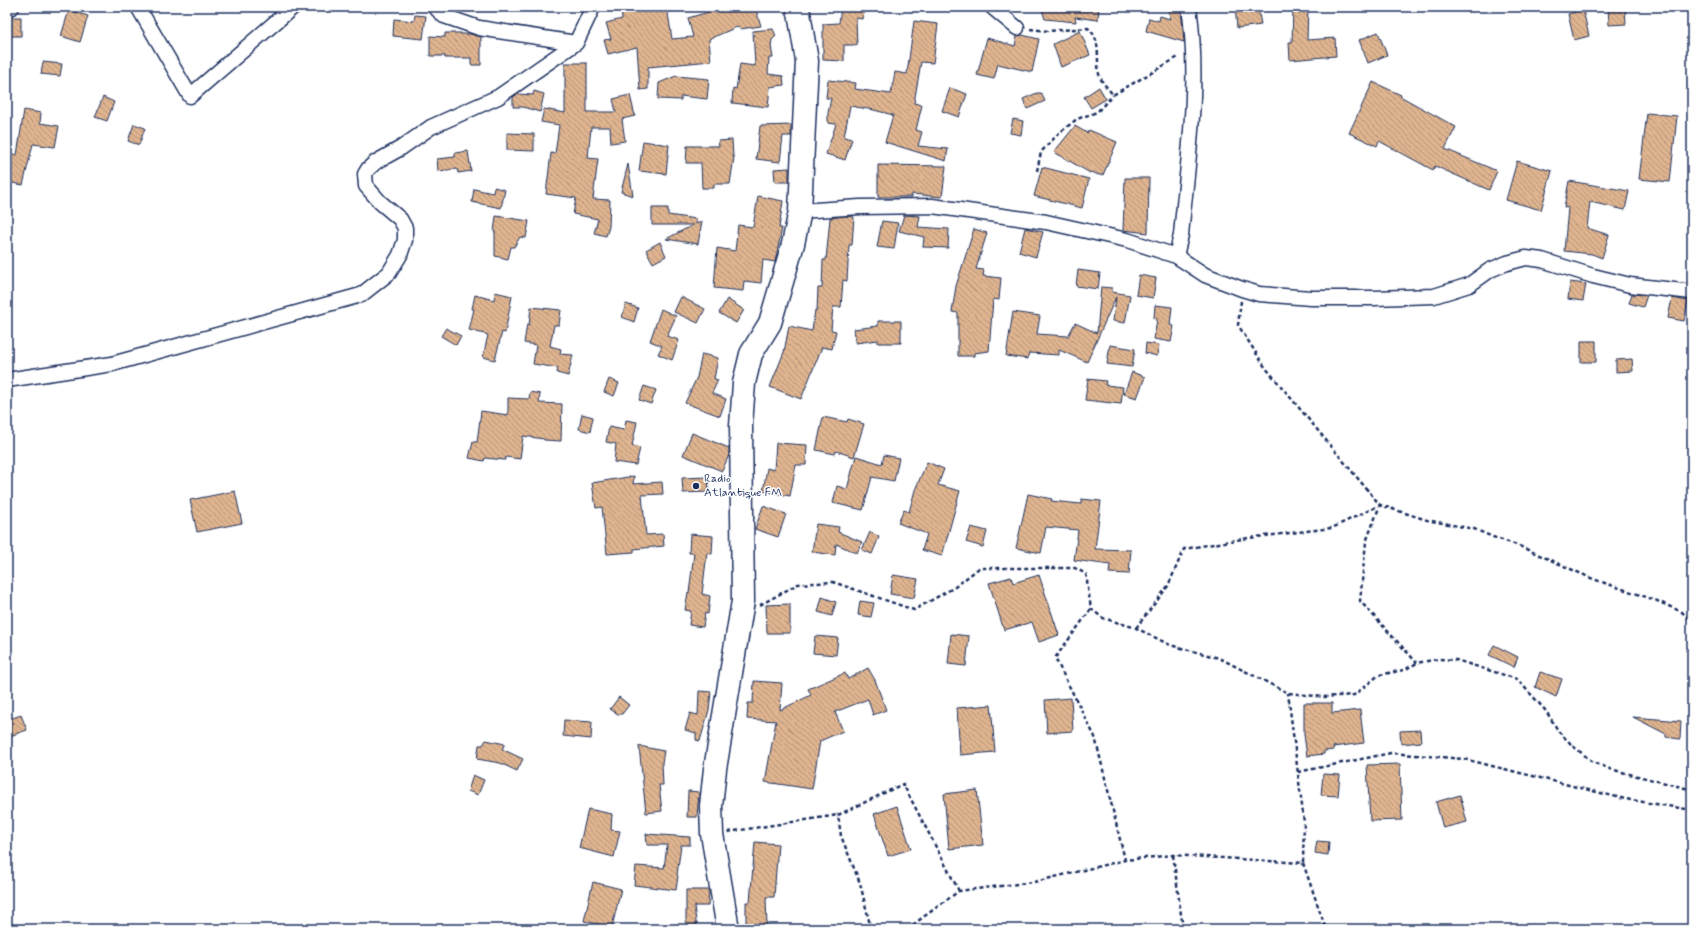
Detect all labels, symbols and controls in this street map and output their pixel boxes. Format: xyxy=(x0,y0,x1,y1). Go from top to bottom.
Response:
place label: Radio Atlantique FM xyxy=(704,471,782,501)
marker: Radio Atlantique FM xyxy=(691,481,701,491)

